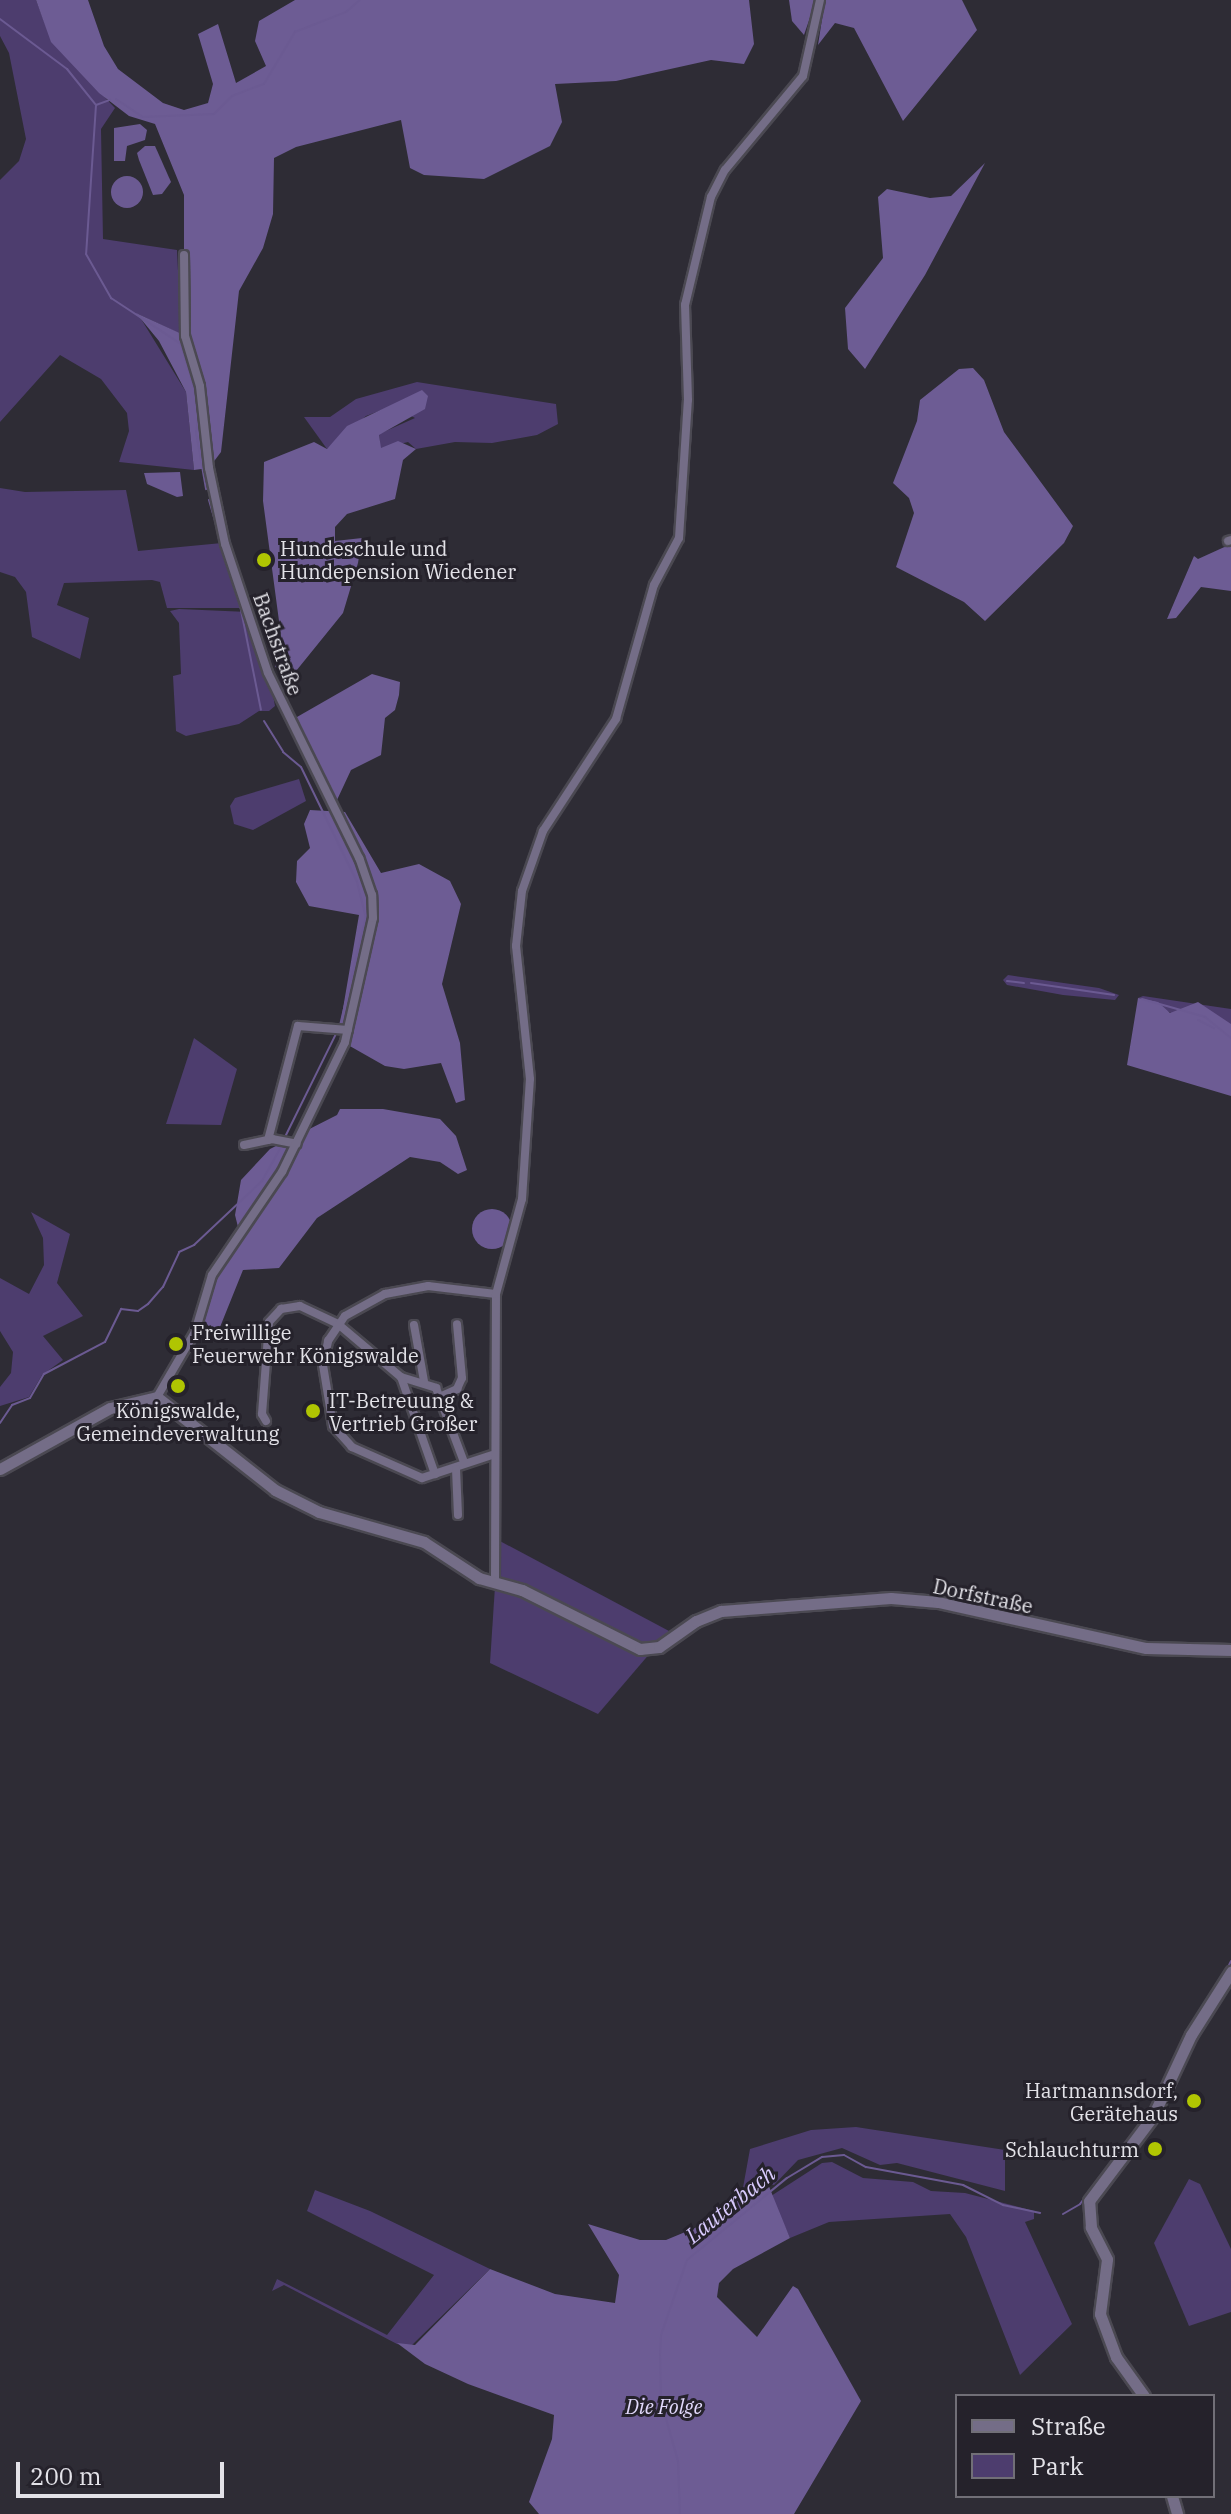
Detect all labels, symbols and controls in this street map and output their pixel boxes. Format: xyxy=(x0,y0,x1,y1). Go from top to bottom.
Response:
place label: Hundeschule und Hundepension Wiedener xyxy=(280,536,516,583)
marker: Hundeschule und Hundepension Wiedener xyxy=(255,551,273,569)
street label: Bachstraße xyxy=(248,590,308,698)
place label: Freiwillige Feuerwehr Königswalde xyxy=(192,1320,419,1367)
marker: Freiwillige Feuerwehr Königswalde xyxy=(167,1335,185,1353)
marker: Königswalde, Gemeindeverwaltung xyxy=(169,1377,187,1395)
place label: IT-Betreuung & Vertrieb Großer xyxy=(329,1388,477,1435)
place label: Königswalde, Gemeindeverwaltung xyxy=(77,1398,279,1445)
marker: IT-Betreuung & Vertrieb Großer xyxy=(304,1402,322,1420)
street label: Dorfstraße xyxy=(931,1574,1035,1618)
place label: Hartmannsdorf, Gerätehaus xyxy=(1025,2078,1178,2125)
marker: Hartmannsdorf, Gerätehaus xyxy=(1185,2092,1203,2110)
place label: Schlauchturm xyxy=(1005,2137,1139,2161)
marker: Schlauchturm xyxy=(1146,2140,1164,2158)
water label: Lauterbach xyxy=(680,2160,780,2248)
park label: Die Folge xyxy=(626,2394,702,2418)
legend xyxy=(955,2394,1215,2498)
text: Straße xyxy=(1031,2410,1106,2442)
scale bar xyxy=(20,2446,228,2496)
text: Park xyxy=(1031,2450,1083,2482)
text: 200 m xyxy=(30,2460,102,2492)

